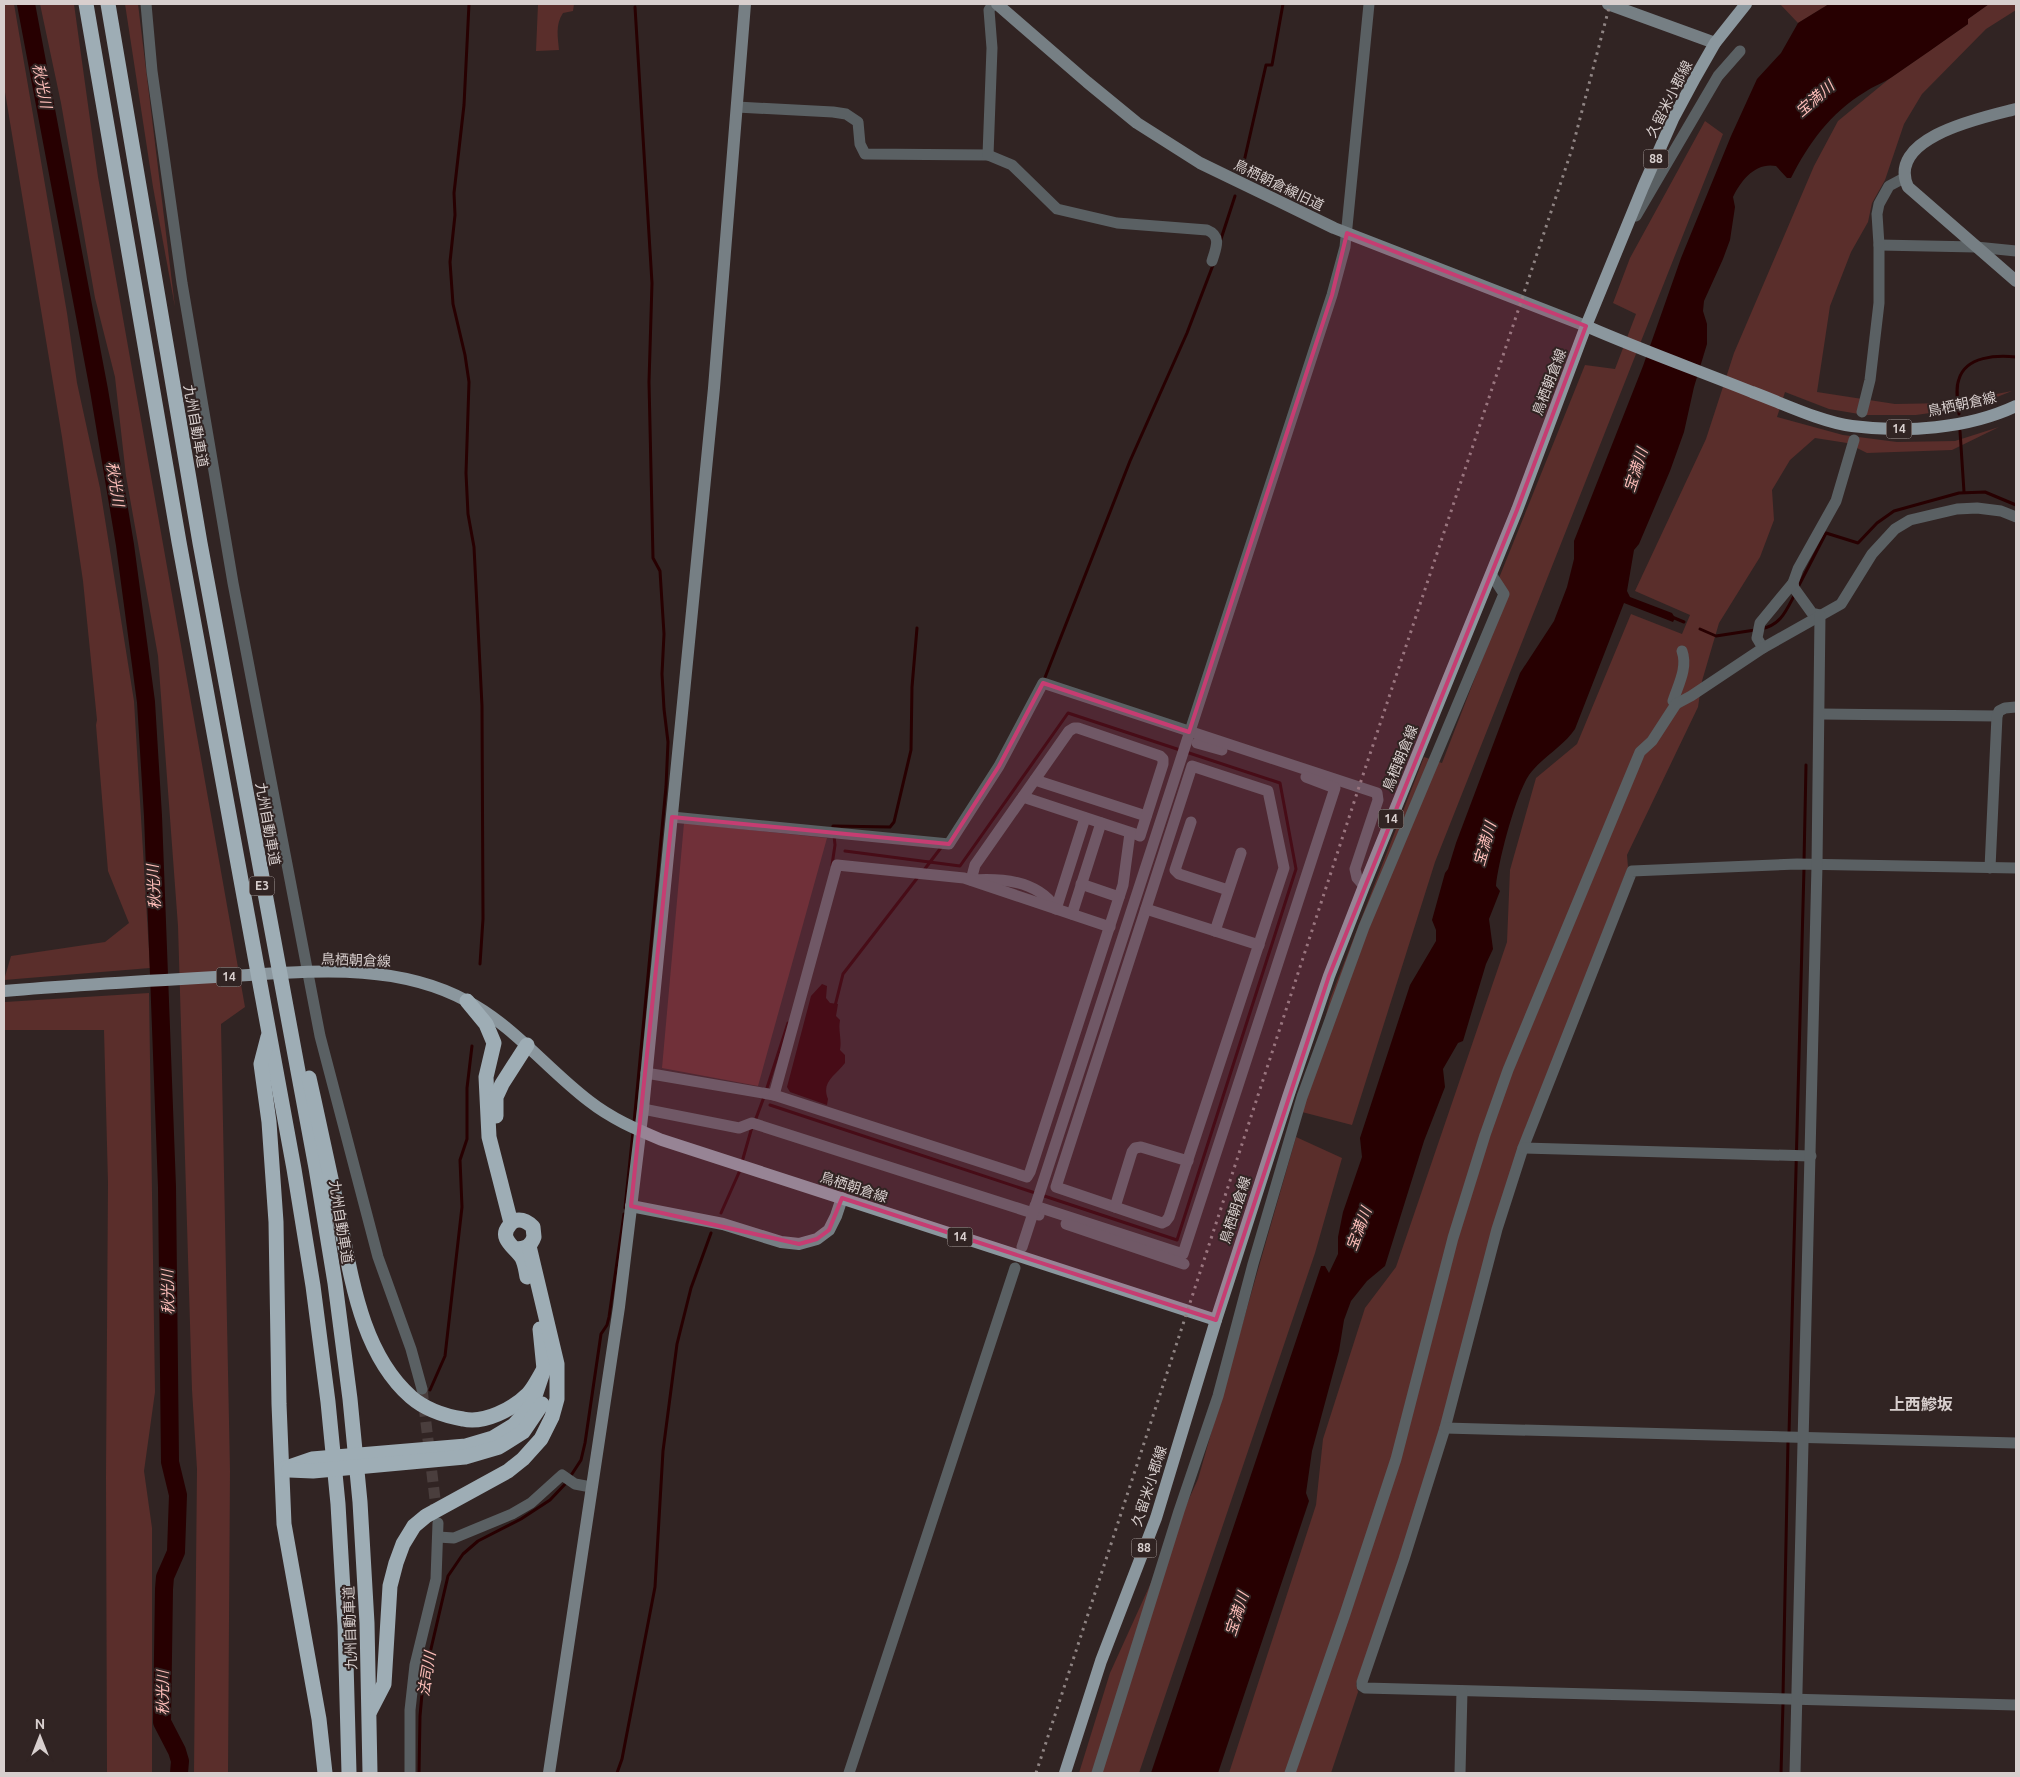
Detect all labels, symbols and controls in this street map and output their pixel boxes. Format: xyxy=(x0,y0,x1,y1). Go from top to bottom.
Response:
street label: 久留米小郡線 xyxy=(1643,58,1695,140)
water label: 秋光川 xyxy=(30,62,56,112)
water label: 宝満川 xyxy=(1792,76,1839,120)
road number: 88 xyxy=(1644,150,1668,168)
street label: 鳥栖朝倉線旧道 xyxy=(1231,156,1327,214)
street label: 鳥栖朝倉線 xyxy=(1529,346,1569,418)
street label: 九州自動車道 xyxy=(181,383,211,469)
street label: 鳥栖朝倉線 xyxy=(1926,389,1998,419)
road number: 14 xyxy=(1886,419,1912,438)
water label: 宝満川 xyxy=(1620,444,1651,494)
water label: 秋光川 xyxy=(104,460,128,509)
street label: 鳥栖朝倉線 xyxy=(1379,723,1421,793)
street label: 九州自動車道 xyxy=(253,781,283,867)
road number: 14 xyxy=(1378,810,1404,829)
water label: 宝満川 xyxy=(1470,818,1499,868)
water label: 秋光川 xyxy=(144,862,163,910)
road number: E3 xyxy=(250,876,274,896)
street label: 鳥栖朝倉線 xyxy=(321,951,391,969)
road number: 14 xyxy=(216,968,242,986)
street label: 鳥栖朝倉線 xyxy=(818,1169,890,1205)
street label: 鳥栖朝倉線 xyxy=(1217,1174,1253,1246)
street label: 九州自動車道 xyxy=(327,1179,355,1265)
water label: 宝満川 xyxy=(1343,1203,1375,1253)
road number: 14 xyxy=(948,1228,972,1246)
water label: 秋光川 xyxy=(159,1267,176,1315)
district label: 上西鰺坂 xyxy=(1889,1395,1953,1413)
street label: 久留米小郡線 xyxy=(1128,1444,1170,1528)
road number: 88 xyxy=(1132,1539,1156,1558)
street label: 九州自動車道 xyxy=(341,1586,359,1670)
water label: 宝満川 xyxy=(1221,1588,1252,1638)
water label: 法司川 xyxy=(415,1648,439,1697)
water label: 秋光川 xyxy=(154,1669,171,1716)
north arrow xyxy=(15,1712,65,1762)
text: N xyxy=(35,1716,45,1732)

